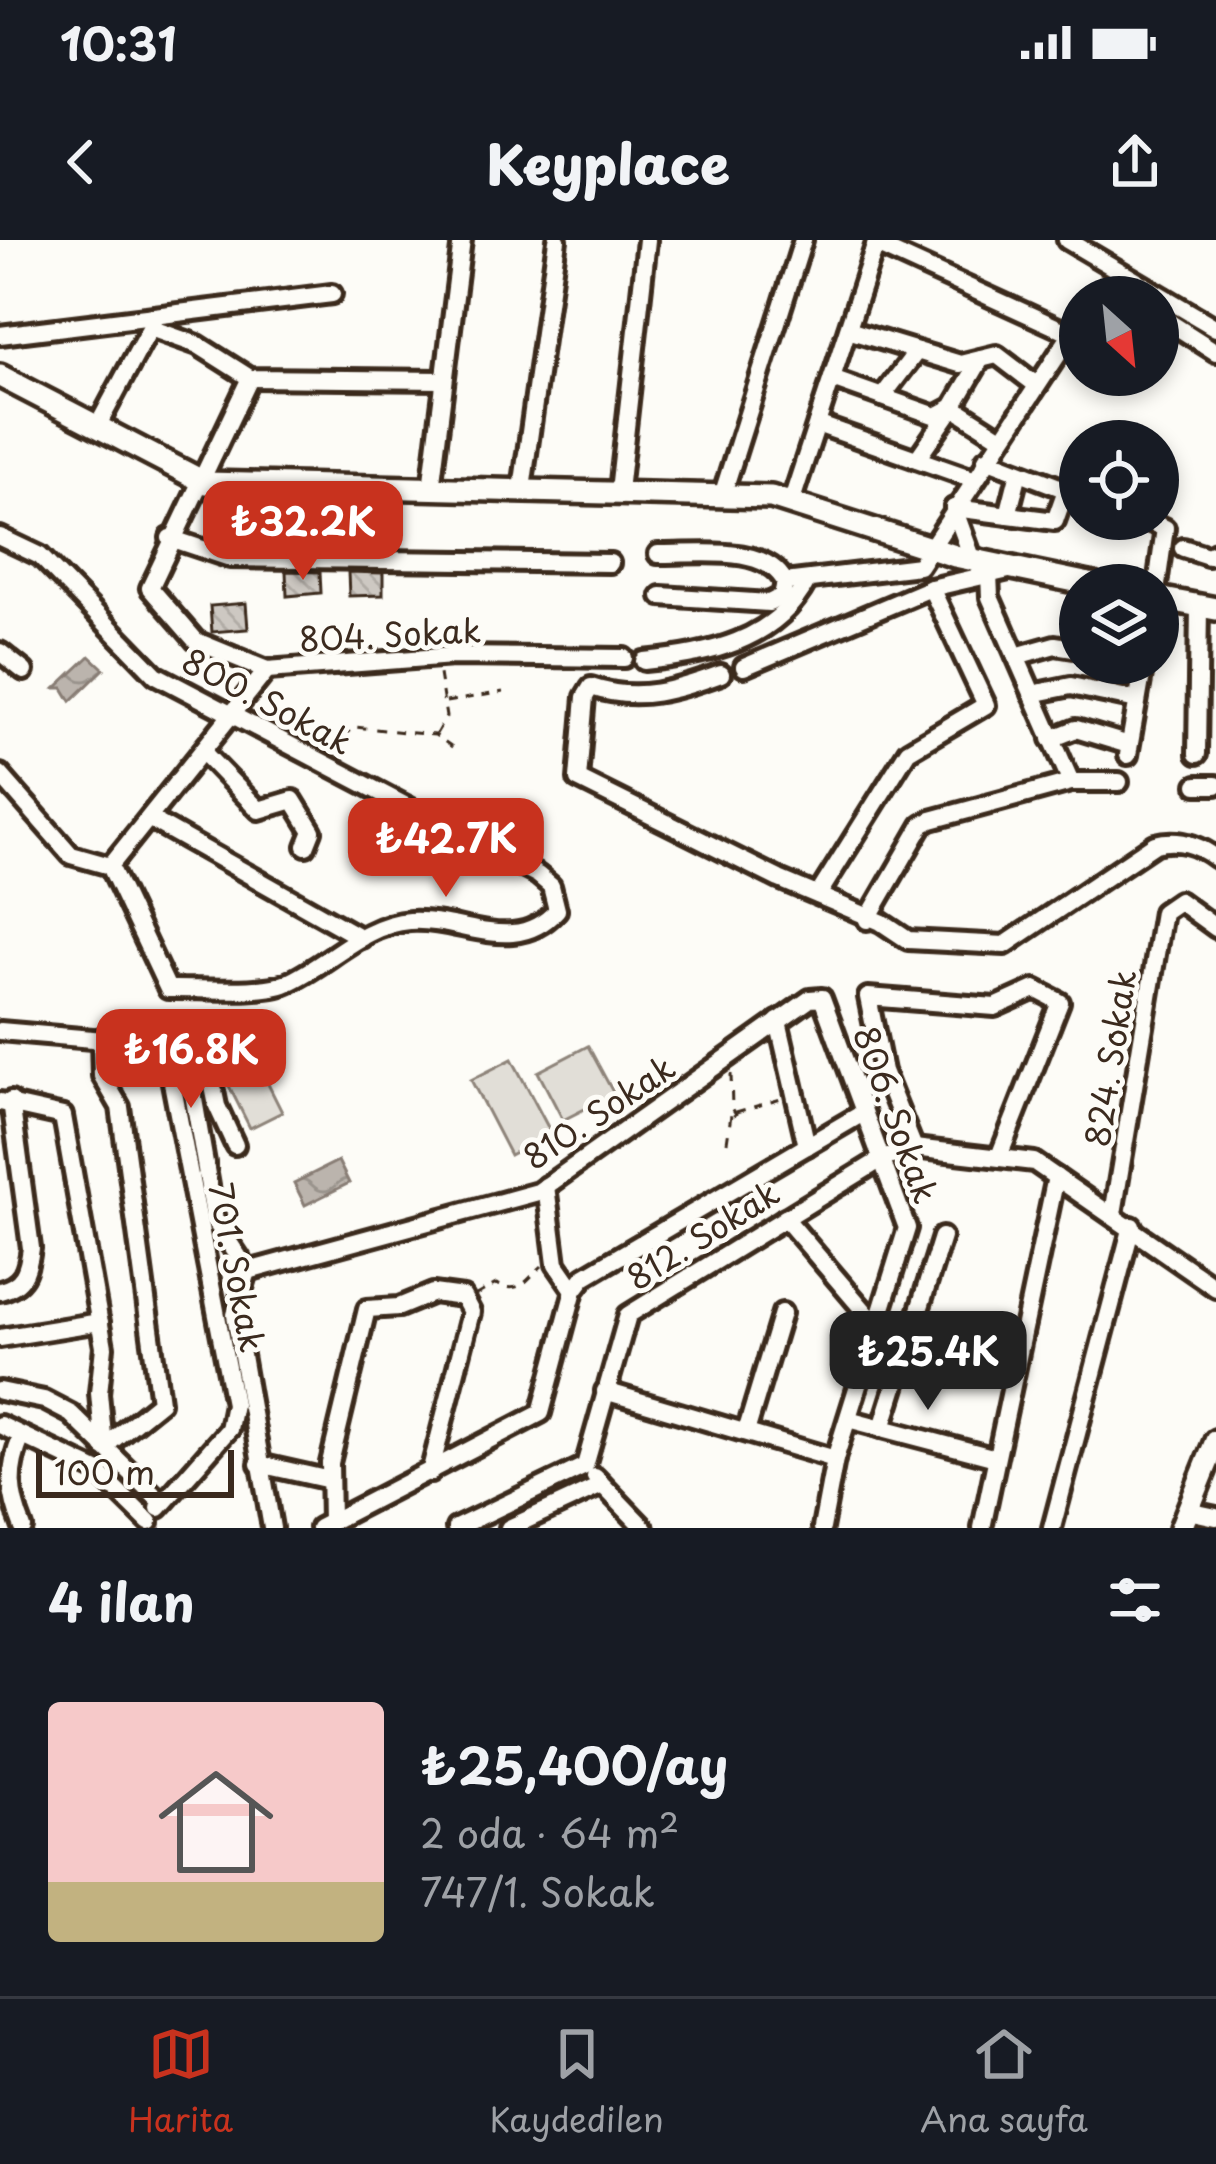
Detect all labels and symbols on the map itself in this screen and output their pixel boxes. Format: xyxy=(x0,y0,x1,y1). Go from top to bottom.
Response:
north arrow xyxy=(1059,276,1179,396)
pin: ₺32.2K xyxy=(205,481,401,583)
street label: 804. Sokak xyxy=(298,603,482,663)
street label: 800. Sokak xyxy=(174,634,362,766)
pin: ₺42.7K xyxy=(348,798,544,900)
street label: 824. Sokak xyxy=(1070,966,1148,1150)
pin: ₺16.8K xyxy=(93,1009,289,1111)
street label: 806. Sokak xyxy=(842,1018,952,1210)
street label: 810. Sokak xyxy=(512,1042,684,1180)
street label: 812. Sokak xyxy=(616,1167,788,1301)
street label: 701. Sokak xyxy=(197,1178,279,1356)
pin: ₺25.4K xyxy=(830,1311,1026,1413)
scale bar xyxy=(36,1444,234,1497)

